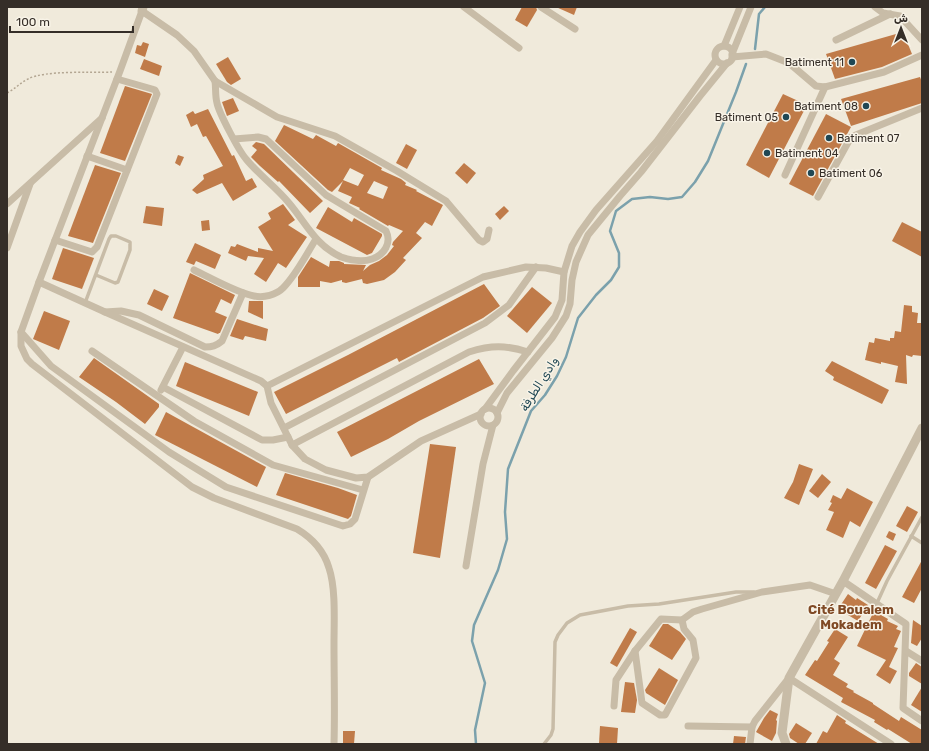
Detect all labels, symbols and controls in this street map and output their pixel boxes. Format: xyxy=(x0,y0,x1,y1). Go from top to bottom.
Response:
scale bar xyxy=(10,8,133,34)
north arrow xyxy=(881,8,921,48)
text: ش xyxy=(894,12,908,25)
text: 100 m xyxy=(16,15,50,29)
place label: Batiment 11 xyxy=(785,56,844,69)
marker: Batiment 11 xyxy=(847,57,857,67)
place label: Batiment 08 xyxy=(794,100,858,113)
marker: Batiment 08 xyxy=(861,101,871,111)
place label: Batiment 05 xyxy=(715,111,778,124)
marker: Batiment 05 xyxy=(781,112,791,122)
place label: Batiment 07 xyxy=(837,132,900,145)
marker: Batiment 07 xyxy=(824,133,834,143)
place label: Batiment 04 xyxy=(775,147,839,160)
marker: Batiment 04 xyxy=(762,148,772,158)
place label: Batiment 06 xyxy=(819,167,883,180)
marker: Batiment 06 xyxy=(806,168,816,178)
water label: وادي الطرفة xyxy=(517,354,562,414)
district label: Cité Boualem Mokadem xyxy=(808,602,894,632)

